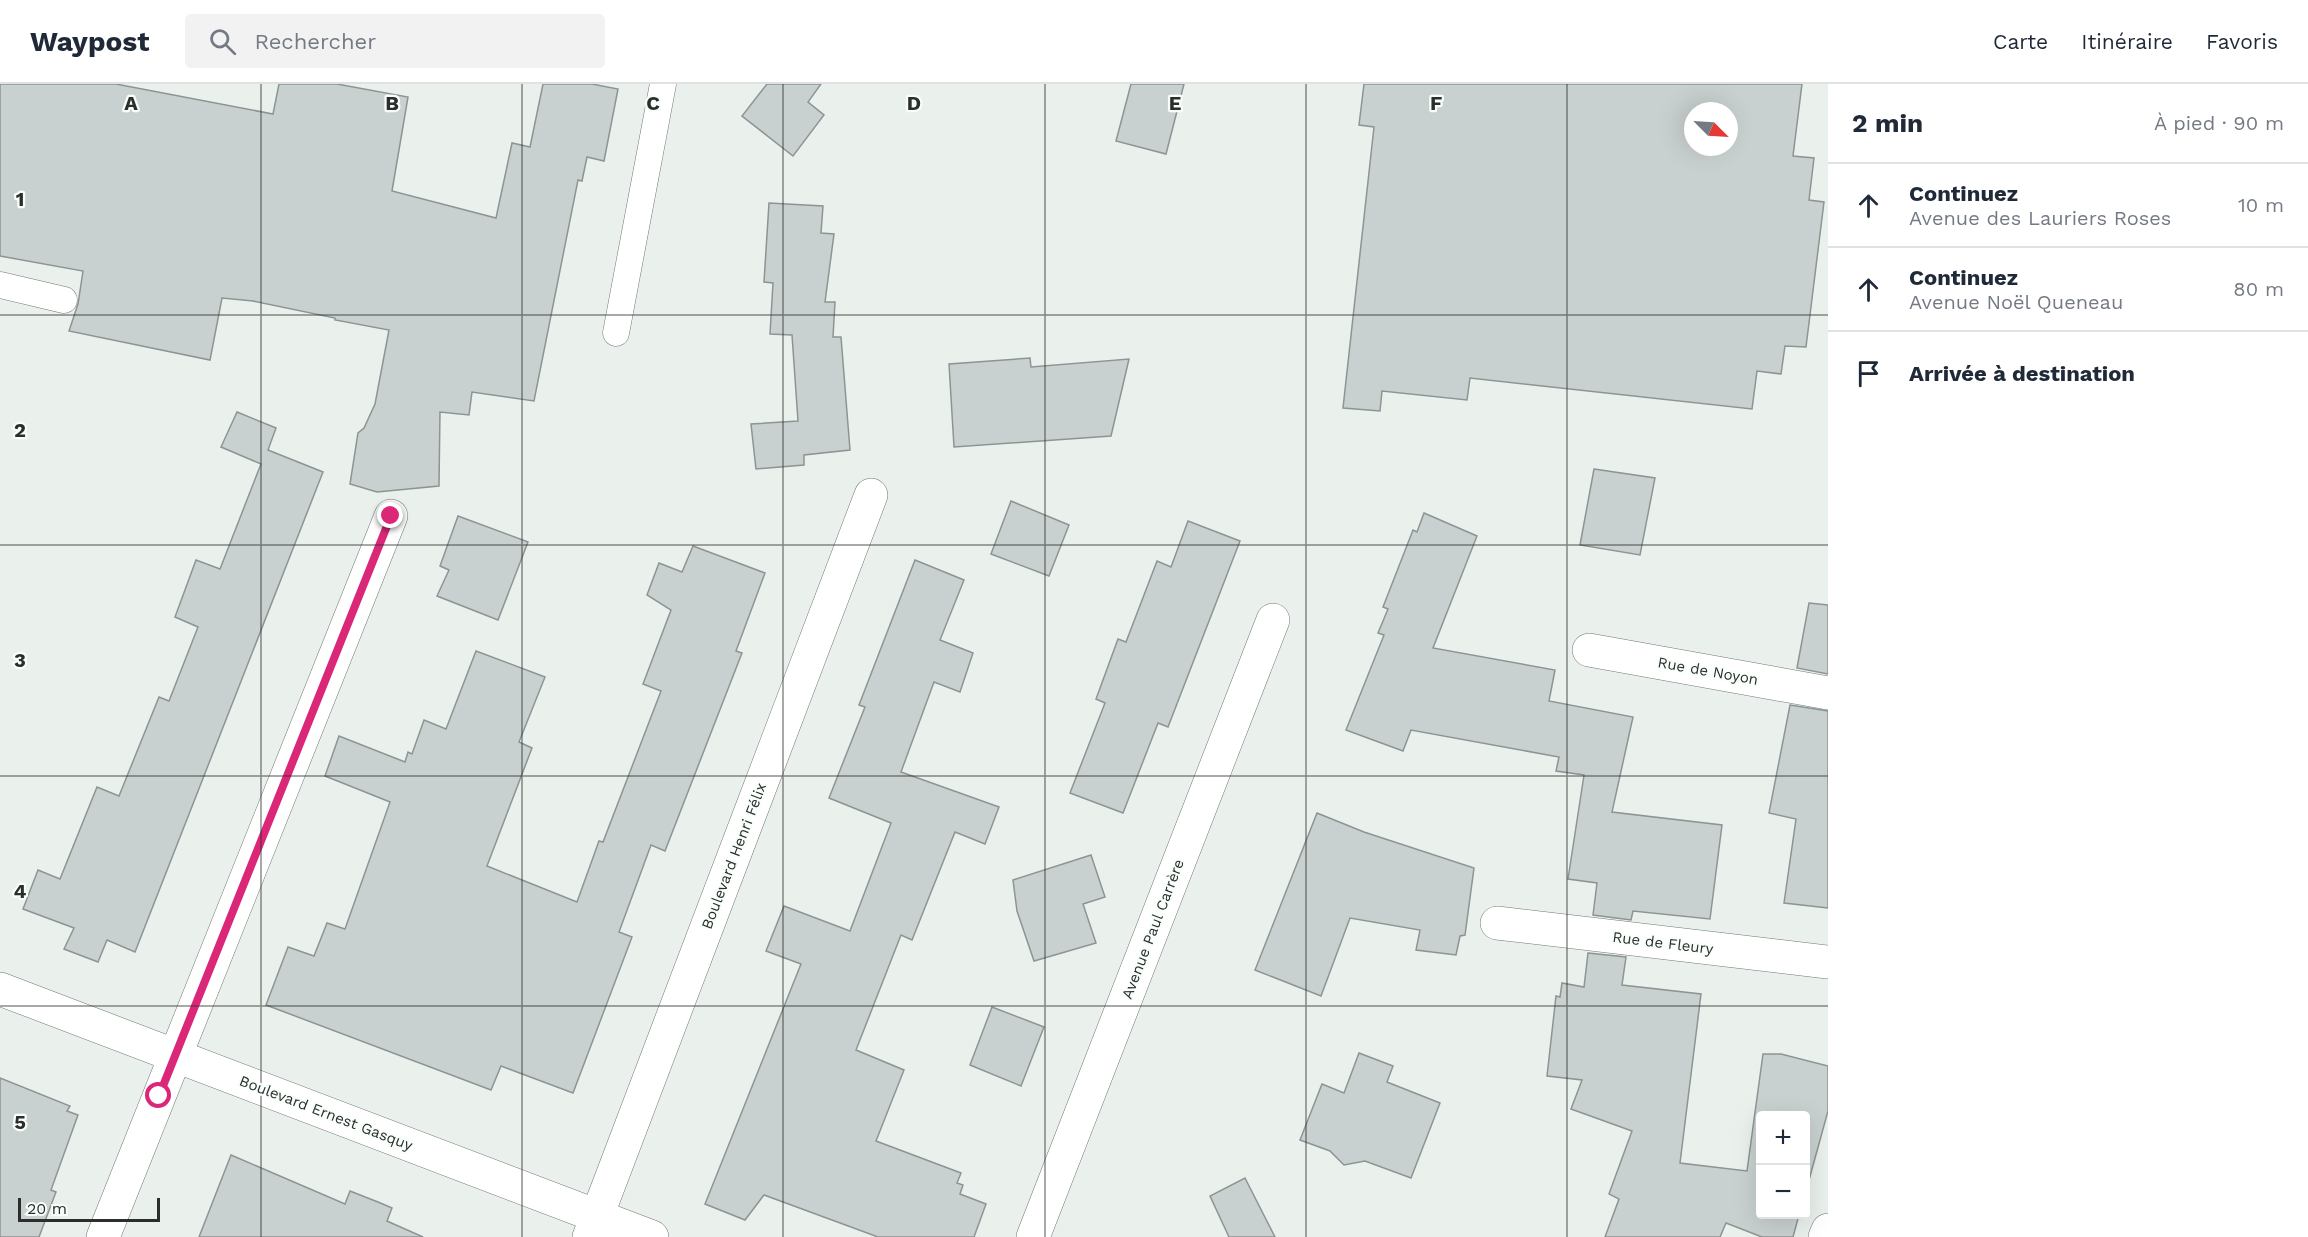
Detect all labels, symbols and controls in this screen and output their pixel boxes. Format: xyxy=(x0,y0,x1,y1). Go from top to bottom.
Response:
search box xyxy=(185,14,605,68)
text: Waypost xyxy=(30,25,149,58)
icon: search xyxy=(206,25,239,58)
text: Rechercher xyxy=(254,29,376,54)
text: Carte xyxy=(1993,29,2048,54)
text: Itinéraire xyxy=(2081,29,2173,54)
text: Favoris xyxy=(2206,29,2278,54)
text: A xyxy=(124,91,138,115)
text: B xyxy=(385,91,399,115)
text: C xyxy=(646,91,660,115)
text: D xyxy=(907,91,921,115)
text: E xyxy=(1169,91,1181,115)
text: F xyxy=(1430,91,1442,115)
north arrow xyxy=(1684,102,1738,156)
text: 2 min xyxy=(1852,108,1923,138)
text: À pied · 90 m xyxy=(2154,111,2284,135)
text: Continuez xyxy=(1909,181,2018,206)
text: 1 xyxy=(16,187,24,211)
icon: ahead xyxy=(1852,189,1885,222)
text: 10 m xyxy=(2238,193,2284,217)
text: Avenue des Lauriers Roses xyxy=(1909,206,2171,230)
text: Continuez xyxy=(1909,265,2018,290)
icon: ahead xyxy=(1852,273,1885,306)
text: 80 m xyxy=(2233,277,2284,301)
text: Avenue Noël Queneau xyxy=(1909,290,2123,314)
icon: arrive xyxy=(1852,357,1885,390)
text: Arrivée à destination xyxy=(1909,361,2135,386)
text: 2 xyxy=(14,418,26,442)
route end xyxy=(377,502,403,528)
text: 3 xyxy=(14,648,26,672)
street label: Rue de Noyon xyxy=(1656,653,1760,689)
street label: Boulevard Henri Félix xyxy=(698,780,770,932)
street label: Avenue Paul Carrère xyxy=(1118,857,1188,1001)
text: 4 xyxy=(14,879,27,903)
street label: Rue de Fleury xyxy=(1612,928,1715,958)
street label: Boulevard Ernest Gasquy xyxy=(237,1072,415,1154)
route start xyxy=(145,1082,171,1108)
text: 5 xyxy=(14,1110,26,1134)
map controls xyxy=(1756,1111,1810,1219)
button: + xyxy=(1756,1111,1810,1165)
button: − xyxy=(1756,1165,1810,1219)
scale bar xyxy=(18,1195,160,1222)
text: 20 m xyxy=(27,1199,67,1218)

